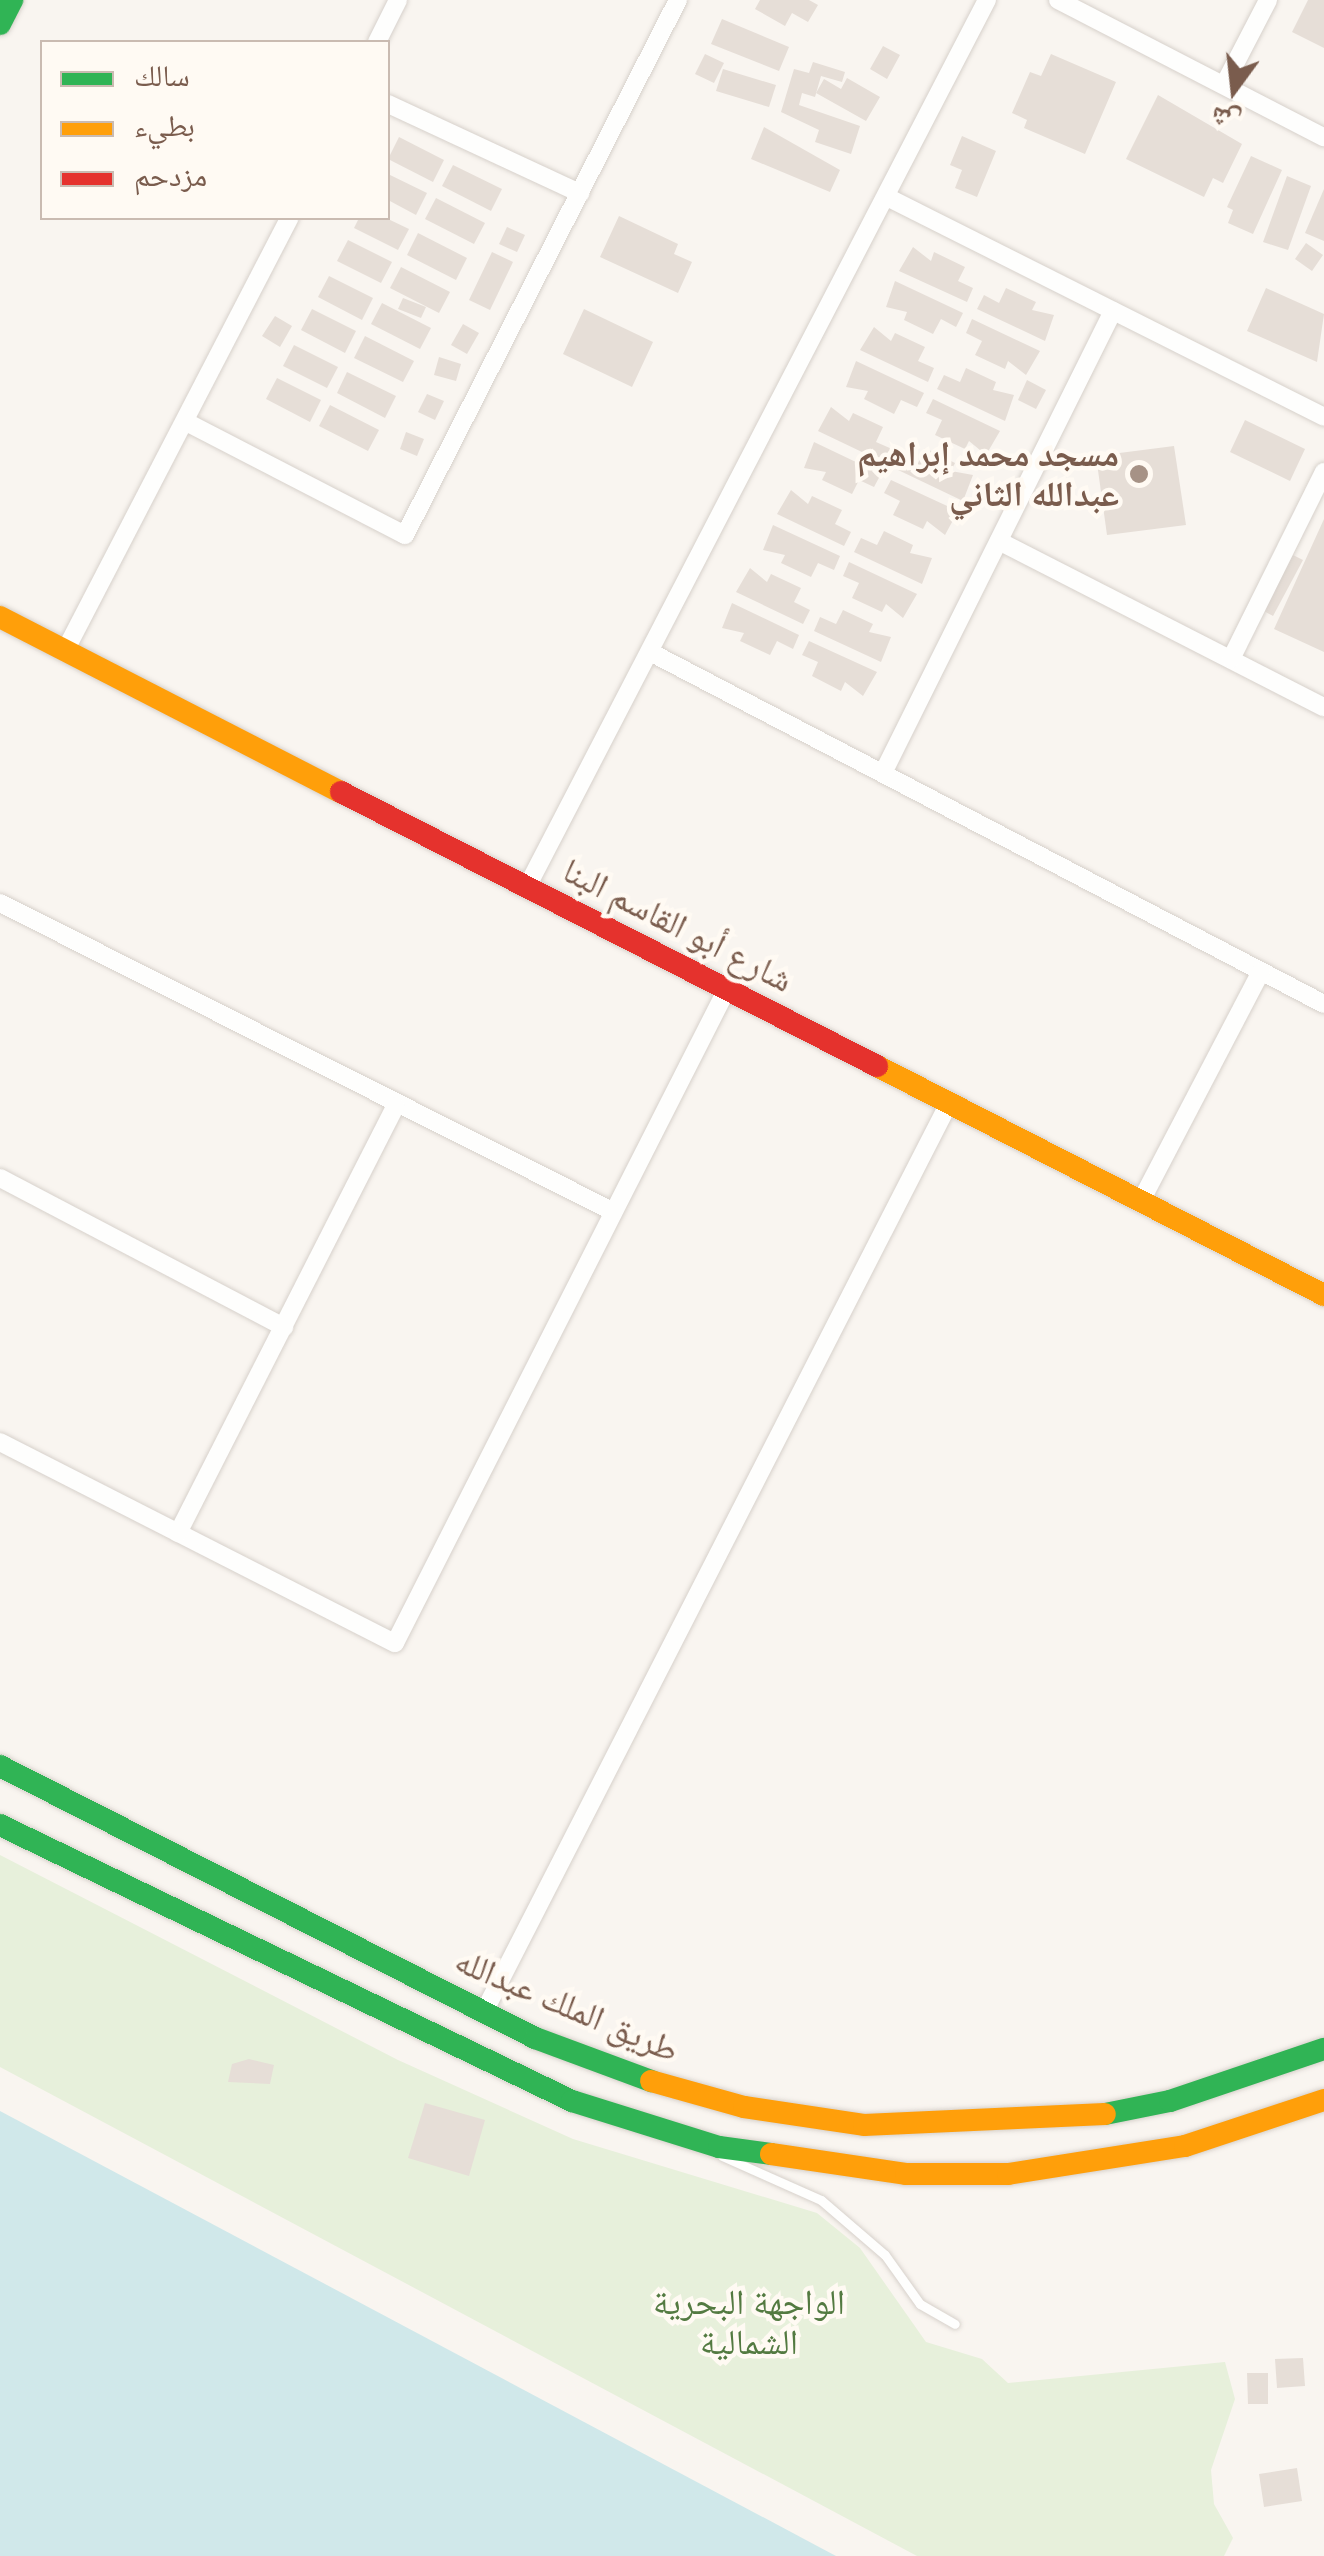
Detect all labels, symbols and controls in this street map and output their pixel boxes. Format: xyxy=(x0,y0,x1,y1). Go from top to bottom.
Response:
legend xyxy=(40,40,390,220)
north arrow xyxy=(1184,40,1284,140)
text: سالك xyxy=(134,58,190,93)
text: ش xyxy=(1207,100,1245,139)
text: بطيء xyxy=(134,108,195,143)
text: مزدحم xyxy=(134,158,207,193)
place label: مسجد محمد إبراهيم عبدالله الثاني xyxy=(857,433,1119,515)
marker: مسجد محمد إبراهيم عبدالله الثاني xyxy=(1128,463,1150,485)
street label: شارع أبو القاسم البنا xyxy=(556,849,800,1001)
street label: طريق الملك عبدالله xyxy=(449,1939,685,2071)
park label: الواجهة البحرية الشمالية xyxy=(653,2281,845,2363)

